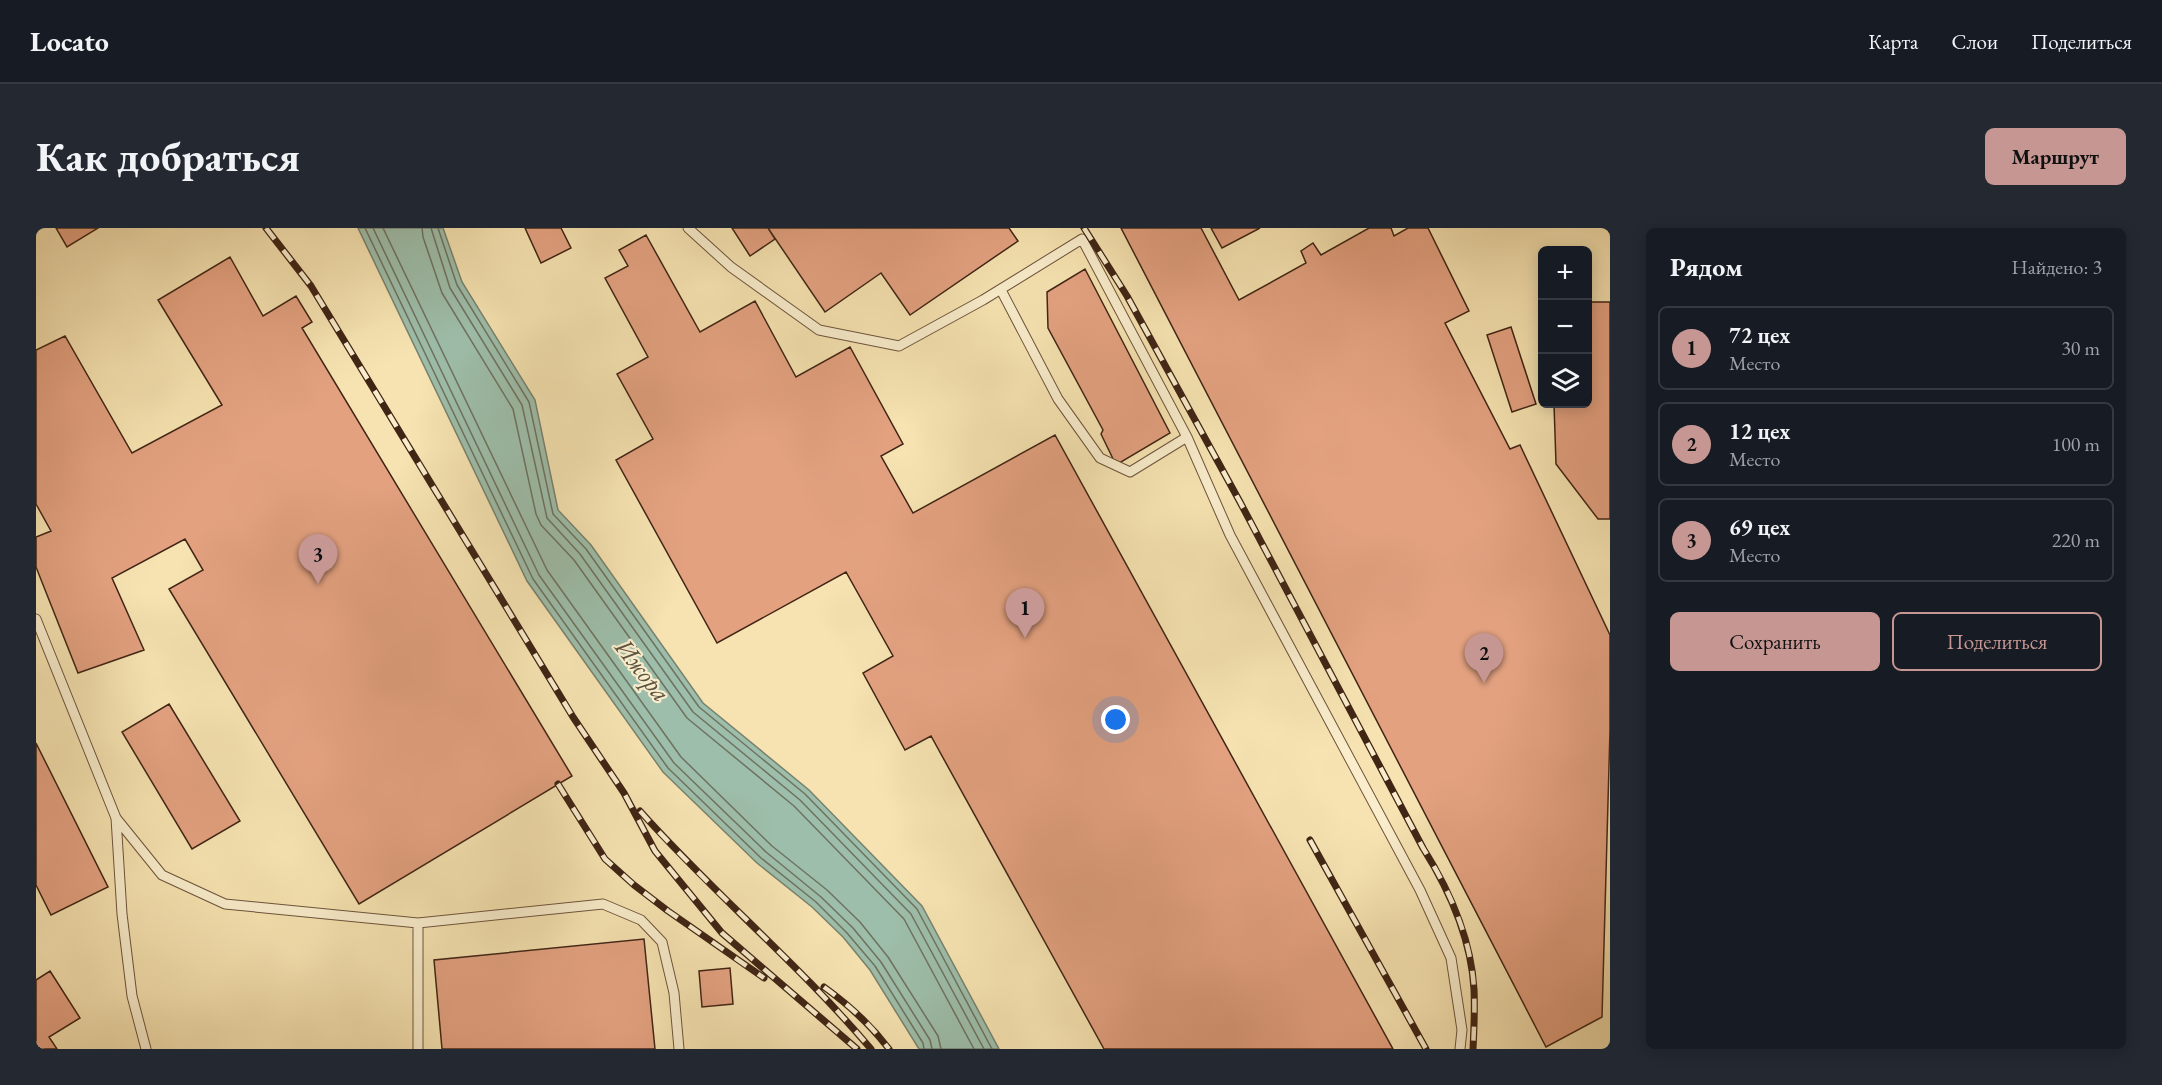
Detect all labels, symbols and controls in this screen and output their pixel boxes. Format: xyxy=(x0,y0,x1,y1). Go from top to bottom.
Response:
text: Locato xyxy=(30,23,109,59)
text: Карта xyxy=(1868,28,1918,55)
text: Слои xyxy=(1951,28,1998,55)
text: Поделиться xyxy=(2031,28,2132,55)
button: Маршрут xyxy=(1985,128,2126,185)
text: Как добраться xyxy=(36,129,300,184)
map controls xyxy=(1538,246,1592,408)
button: + xyxy=(1538,246,1592,300)
text: Рядом xyxy=(1670,250,1743,284)
text: Найдено: 3 xyxy=(2011,254,2102,280)
button: − xyxy=(1538,300,1592,354)
text: 72 цех xyxy=(1729,321,1790,350)
text: 1 xyxy=(1686,335,1697,361)
text: 30 m xyxy=(2061,335,2100,361)
text: Место xyxy=(1729,350,1780,376)
button: layers xyxy=(1538,354,1592,408)
text: 12 цех xyxy=(1729,417,1790,446)
text: 2 xyxy=(1686,431,1697,457)
text: 100 m xyxy=(2052,431,2100,457)
text: Место xyxy=(1729,446,1780,472)
text: 69 цех xyxy=(1729,513,1790,542)
text: 3 xyxy=(1686,527,1697,553)
text: 220 m xyxy=(2052,527,2100,553)
pin: 3 xyxy=(298,534,338,584)
text: Место xyxy=(1729,542,1780,568)
pin: 1 xyxy=(1006,588,1044,638)
button: Сохранить xyxy=(1670,612,1880,671)
button: Поделиться xyxy=(1892,612,2102,671)
water label: Ижора xyxy=(607,631,678,709)
pin: 2 xyxy=(1464,634,1504,683)
your location xyxy=(1101,705,1130,734)

